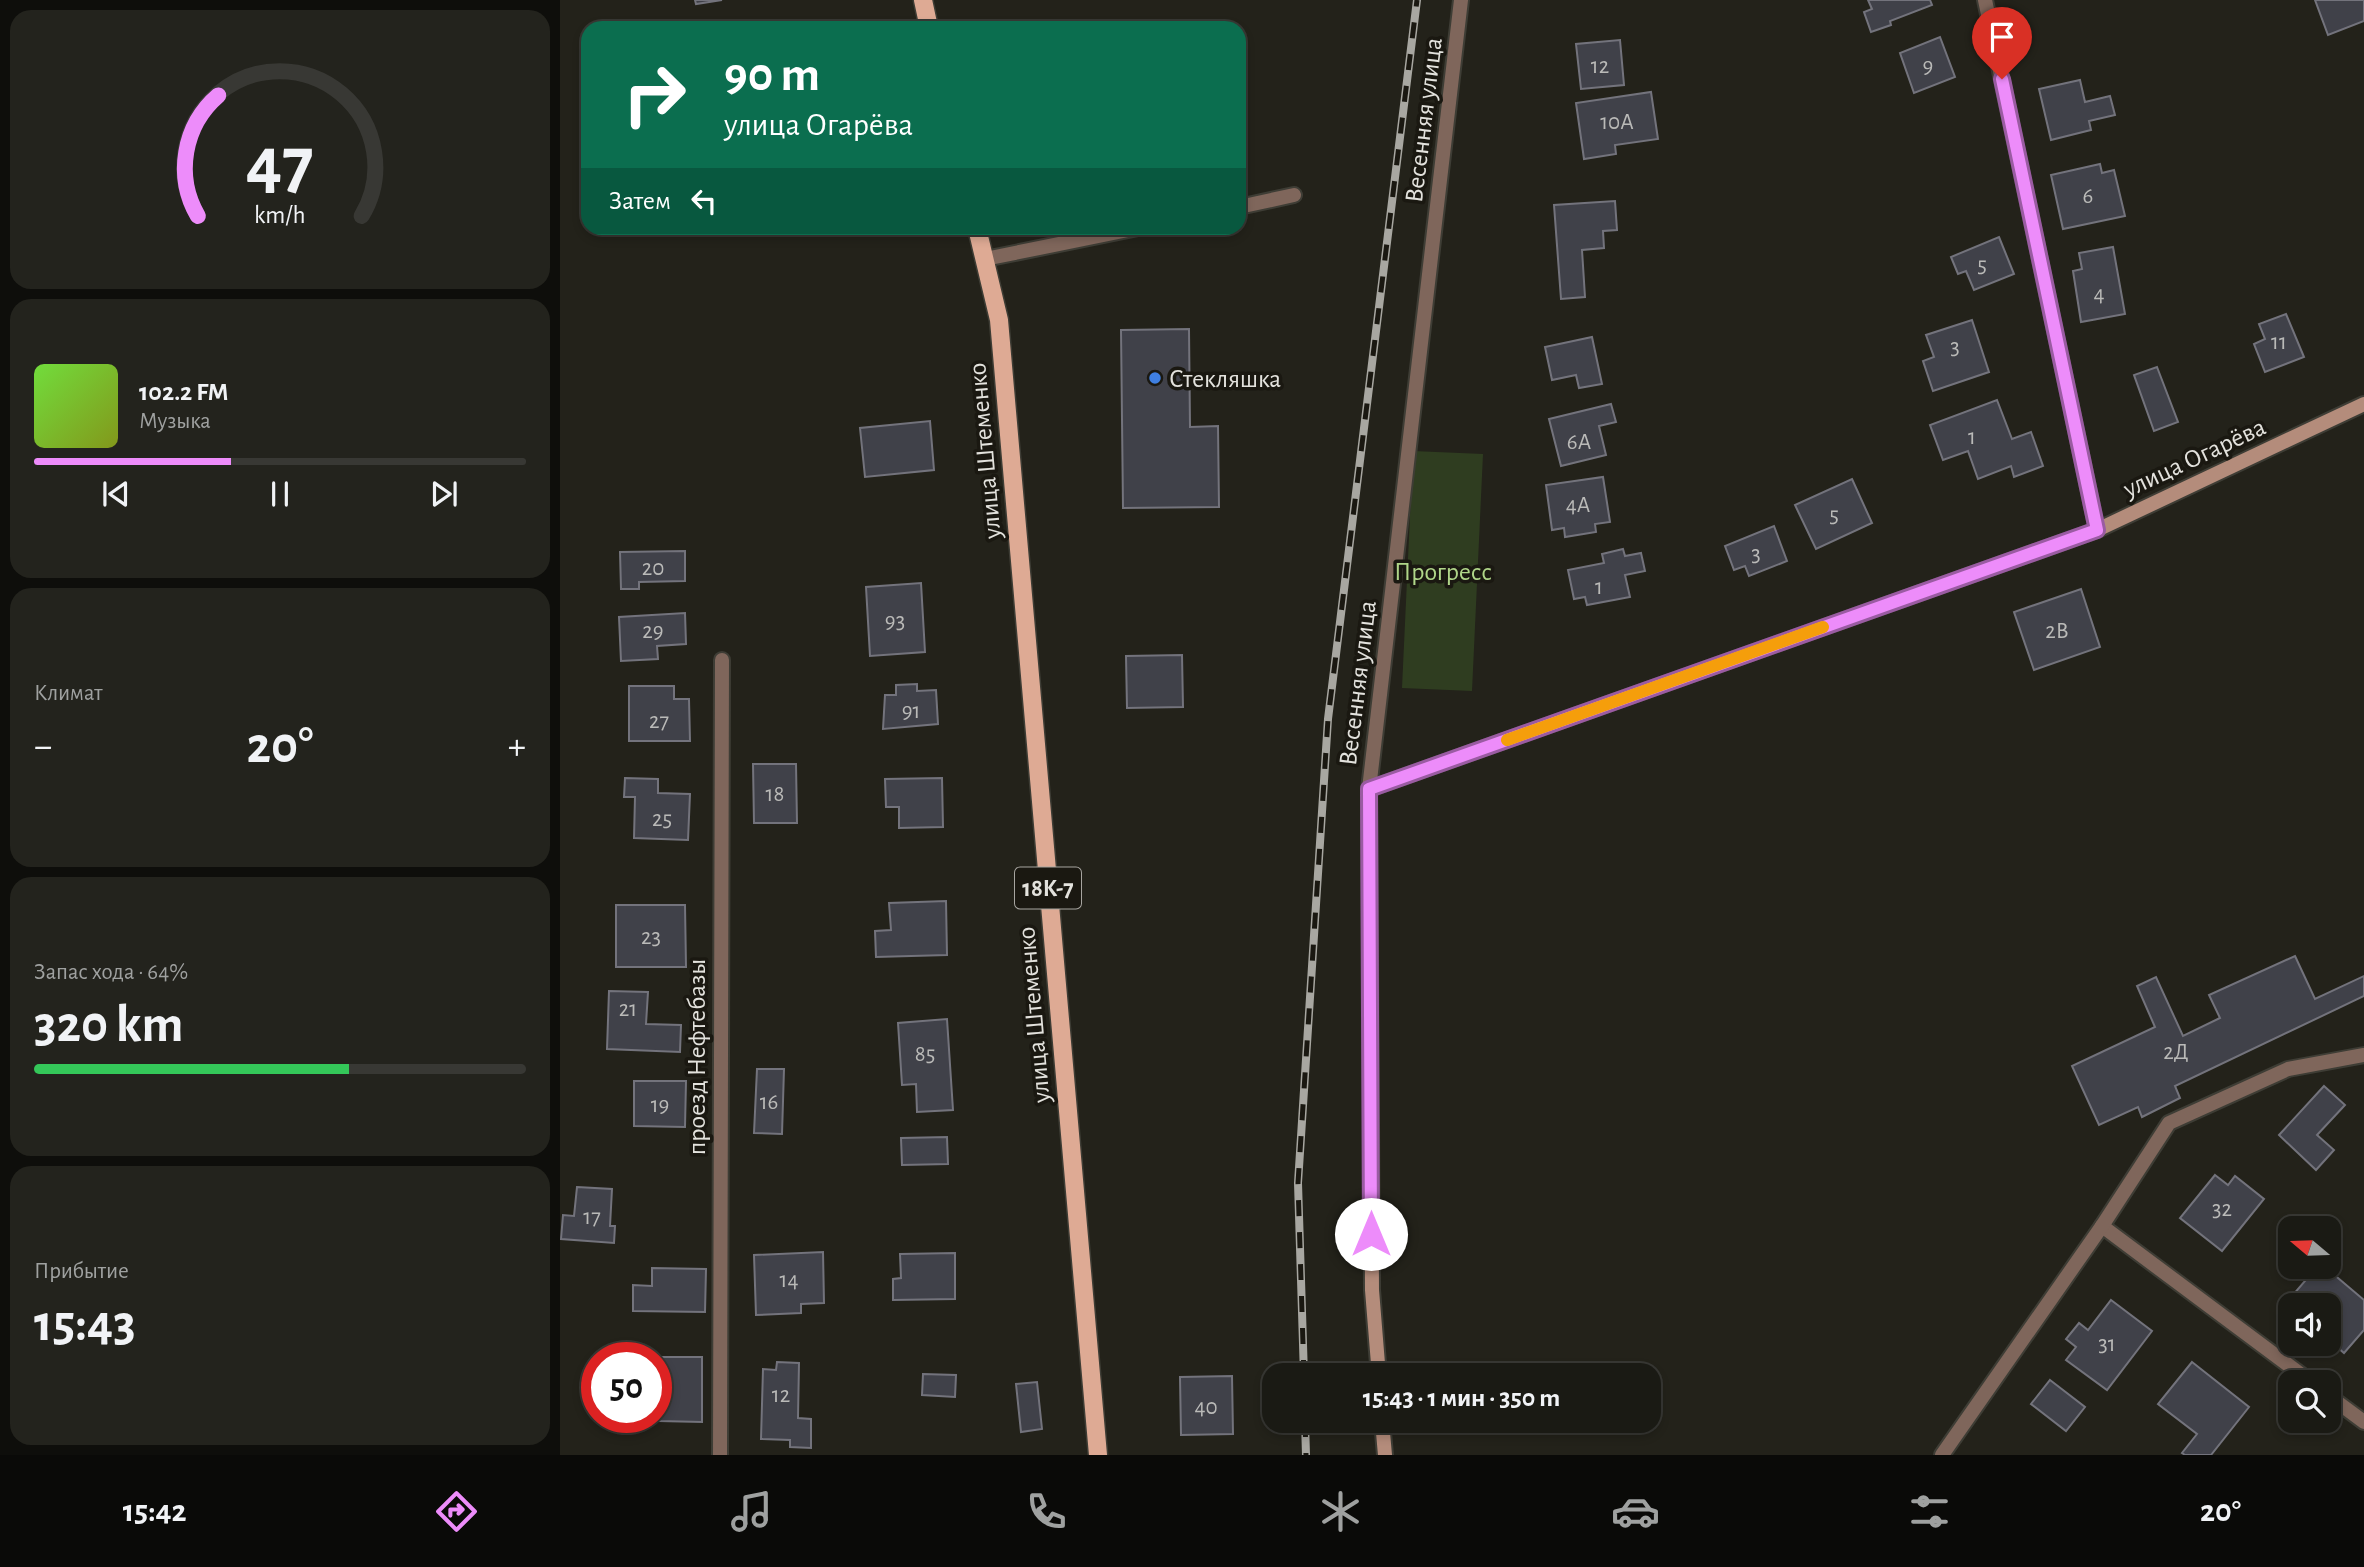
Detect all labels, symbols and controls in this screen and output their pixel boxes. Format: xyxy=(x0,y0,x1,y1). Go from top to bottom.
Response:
pin xyxy=(1972,7,2032,79)
icon: arrive xyxy=(1983,18,2021,56)
street label: Весенняя улица xyxy=(1401,36,1447,204)
icon: right xyxy=(609,49,700,140)
text: 90 m xyxy=(724,51,820,100)
house number: 12 xyxy=(1591,55,1609,78)
house number: 9 xyxy=(1923,55,1933,78)
text: улица Огарёва xyxy=(724,109,913,141)
house number: 10А xyxy=(1600,111,1634,134)
text: 47 xyxy=(246,128,314,201)
icon: left xyxy=(685,182,723,220)
house number: 6 xyxy=(2083,185,2093,208)
text: Затем xyxy=(609,188,671,214)
text: km/h xyxy=(254,202,306,227)
house number: 5 xyxy=(1977,254,1987,277)
house number: 4 xyxy=(2093,283,2105,306)
house number: 11 xyxy=(2271,331,2287,354)
house number: 3 xyxy=(1950,336,1960,359)
street label: улица Штеменко xyxy=(964,362,1006,541)
place label: Стекляшка xyxy=(1169,366,1281,392)
marker: Стекляшка xyxy=(1147,370,1163,386)
text: 102.2 FM xyxy=(139,379,229,405)
text: Музыка xyxy=(139,410,211,433)
street label: улица Огарёва xyxy=(2118,414,2270,503)
house number: 1 xyxy=(1968,426,1976,449)
house number: 6А xyxy=(1567,431,1591,454)
icon: previous xyxy=(97,475,135,513)
icon: pause xyxy=(261,475,299,513)
icon: next xyxy=(425,475,463,513)
house number: 4А xyxy=(1566,494,1590,517)
house number: 5 xyxy=(1829,504,1839,527)
house number: 3 xyxy=(1751,543,1761,566)
house number: 20 xyxy=(642,557,664,580)
park label: Прогресс xyxy=(1394,559,1492,585)
house number: 1 xyxy=(1595,576,1603,599)
street label: Весенняя улица xyxy=(1335,599,1381,767)
house number: 93 xyxy=(885,610,905,633)
house number: 29 xyxy=(642,620,664,643)
house number: 2В xyxy=(2045,620,2069,643)
text: Климат xyxy=(34,682,103,705)
house number: 91 xyxy=(902,700,920,723)
house number: 27 xyxy=(649,710,669,733)
text: 20° xyxy=(247,720,313,772)
text: − xyxy=(34,728,52,766)
text: + xyxy=(508,728,526,766)
house number: 18 xyxy=(766,783,784,806)
house number: 25 xyxy=(652,808,672,831)
road number: 18К-7 xyxy=(1015,868,1081,908)
house number: 23 xyxy=(641,926,661,949)
street label: улица Штеменко xyxy=(1013,926,1055,1105)
street label: проезд Нефтебазы xyxy=(684,959,710,1155)
text: Запас хода · 64% xyxy=(34,961,188,984)
house number: 21 xyxy=(619,998,637,1021)
text: 320 km xyxy=(34,999,184,1051)
house number: 2Д xyxy=(2163,1041,2189,1064)
house number: 85 xyxy=(915,1043,935,1066)
house number: 16 xyxy=(760,1091,778,1114)
house number: 19 xyxy=(651,1094,669,1117)
position arrow xyxy=(1334,1197,1408,1271)
house number: 32 xyxy=(2212,1198,2232,1221)
house number: 17 xyxy=(583,1206,601,1229)
north arrow xyxy=(2278,1216,2342,1279)
map controls xyxy=(2278,1216,2341,1433)
text: Прибытие xyxy=(34,1260,129,1283)
house number: 14 xyxy=(780,1269,798,1292)
button: sound xyxy=(2278,1293,2341,1356)
text: 15:43 xyxy=(34,1298,136,1350)
house number: 31 xyxy=(2098,1333,2116,1356)
speed limit sign: 50 xyxy=(581,1342,672,1433)
button: search xyxy=(2278,1370,2341,1433)
house number: 12 xyxy=(772,1384,790,1407)
text: 15:43 · 1 мин · 350 m xyxy=(1363,1385,1560,1411)
house number: 40 xyxy=(1194,1396,1218,1419)
icon: directions xyxy=(432,1487,481,1536)
icon: music xyxy=(727,1487,776,1536)
icon: phone xyxy=(1022,1487,1071,1536)
icon: climate xyxy=(1316,1487,1365,1536)
icon: car xyxy=(1611,1487,1660,1536)
icon: filters xyxy=(1905,1487,1954,1536)
text: 15:42 xyxy=(123,1495,187,1527)
text: 20° xyxy=(2200,1495,2241,1527)

